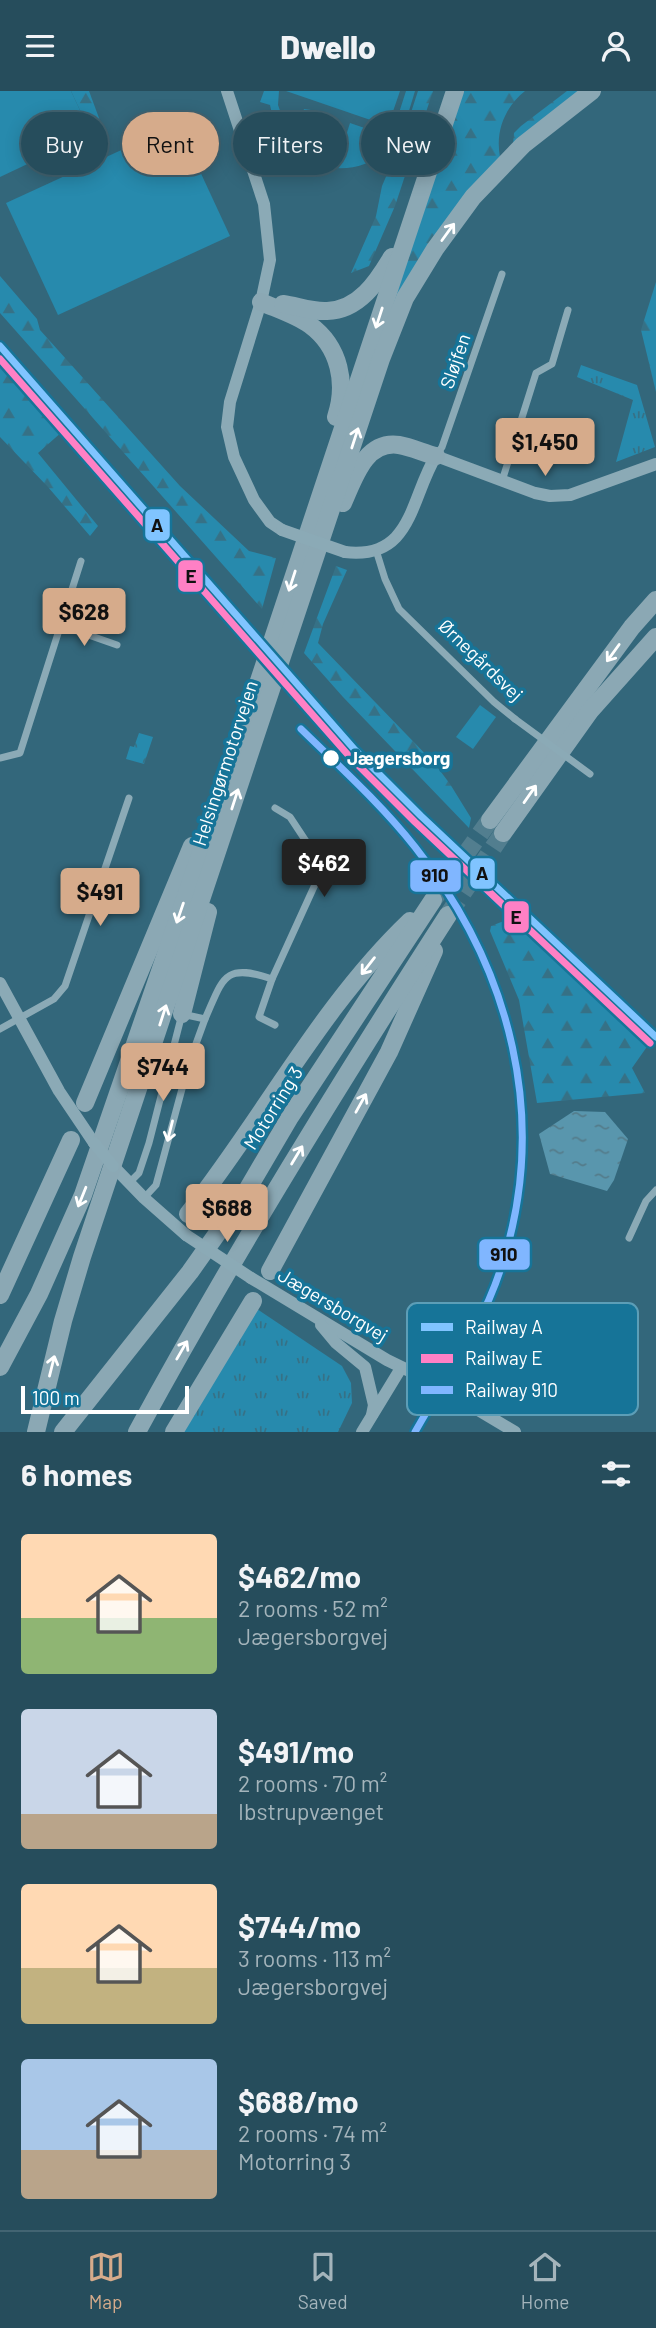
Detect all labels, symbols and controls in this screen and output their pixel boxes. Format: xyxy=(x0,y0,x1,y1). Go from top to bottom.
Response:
icon: menu xyxy=(21,27,59,65)
text: Dwello xyxy=(280,27,376,65)
icon: person xyxy=(597,27,635,65)
chip: Buy xyxy=(21,112,108,175)
chip: Rent xyxy=(122,112,219,175)
chip: Filters xyxy=(233,112,347,175)
chip: New xyxy=(361,112,455,175)
one-way arrow xyxy=(440,223,455,242)
one-way arrow xyxy=(372,307,384,329)
street label: Sløjfen xyxy=(434,330,475,391)
pin: $1,450 xyxy=(488,419,602,478)
one-way arrow xyxy=(349,427,362,449)
text: $1,450 xyxy=(512,427,578,455)
line badge: A xyxy=(144,508,171,542)
text: A xyxy=(151,513,164,536)
line badge: E xyxy=(177,559,204,593)
text: E xyxy=(185,564,197,587)
one-way arrow xyxy=(285,569,297,591)
pin: $628 xyxy=(43,589,125,648)
text: $628 xyxy=(59,597,109,625)
street label: Ørnegårdsvej xyxy=(434,614,528,705)
one-way arrow xyxy=(606,643,620,662)
street label: Helsingørmotorvejen xyxy=(187,677,262,848)
place label: Jægersborg xyxy=(347,746,450,769)
marker: Jægersborg xyxy=(321,748,341,768)
one-way arrow xyxy=(523,785,537,804)
one-way arrow xyxy=(230,788,242,810)
pin: $462 xyxy=(283,839,365,899)
text: $462 xyxy=(298,848,350,876)
line badge: A xyxy=(469,857,496,890)
line badge: 910 xyxy=(409,859,462,893)
text: A xyxy=(476,861,489,884)
text: 910 xyxy=(421,863,449,886)
pin: $491 xyxy=(59,869,141,928)
text: $491 xyxy=(77,877,123,905)
line badge: E xyxy=(503,900,530,934)
one-way arrow xyxy=(173,901,185,923)
text: E xyxy=(510,905,522,928)
one-way arrow xyxy=(361,956,376,974)
one-way arrow xyxy=(158,1004,170,1026)
pin: $744 xyxy=(122,1044,204,1103)
text: $744 xyxy=(137,1052,189,1080)
street label: Motorring 3 xyxy=(238,1062,307,1153)
one-way arrow xyxy=(354,1094,368,1114)
one-way arrow xyxy=(163,1119,176,1142)
one-way arrow xyxy=(291,1145,305,1165)
pin: $688 xyxy=(186,1185,268,1244)
one-way arrow xyxy=(74,1186,87,1207)
text: $688 xyxy=(202,1193,252,1221)
line badge: 910 xyxy=(478,1238,531,1271)
text: 910 xyxy=(490,1242,518,1265)
street label: Jægersborgvej xyxy=(274,1263,392,1346)
legend xyxy=(407,1303,638,1415)
text: Railway A xyxy=(465,1315,543,1338)
one-way arrow xyxy=(175,1341,189,1361)
text: Railway E xyxy=(465,1346,543,1369)
one-way arrow xyxy=(46,1355,59,1378)
text: Railway 910 xyxy=(465,1378,558,1401)
scale bar xyxy=(21,1383,189,1415)
text: 100 m xyxy=(32,1386,80,1409)
icon: filters xyxy=(597,1455,635,1493)
text: 6 homes xyxy=(21,1456,132,1492)
text: $462/mo xyxy=(238,1558,361,1594)
icon: home xyxy=(77,1562,161,1646)
text: 2 rooms · 52 m² xyxy=(238,1594,388,1622)
text: Jægersborgvej xyxy=(238,1622,388,1650)
text: $491/mo xyxy=(238,1733,354,1769)
icon: home xyxy=(77,1737,161,1821)
text: 2 rooms · 70 m² xyxy=(238,1769,387,1797)
text: Ibstrupvænget xyxy=(238,1797,384,1825)
text: $744/mo xyxy=(238,1908,361,1944)
icon: home xyxy=(77,1912,161,1996)
text: 3 rooms · 113 m² xyxy=(238,1944,391,1972)
text: Jægersborgvej xyxy=(238,1972,388,2000)
text: $688/mo xyxy=(238,2083,359,2119)
icon: home xyxy=(77,2087,161,2171)
text: 2 rooms · 74 m² xyxy=(238,2119,387,2147)
text: Motorring 3 xyxy=(238,2147,351,2175)
tab: Map xyxy=(87,2248,125,2313)
tab: Saved xyxy=(298,2248,348,2313)
tab: Home xyxy=(521,2248,569,2313)

